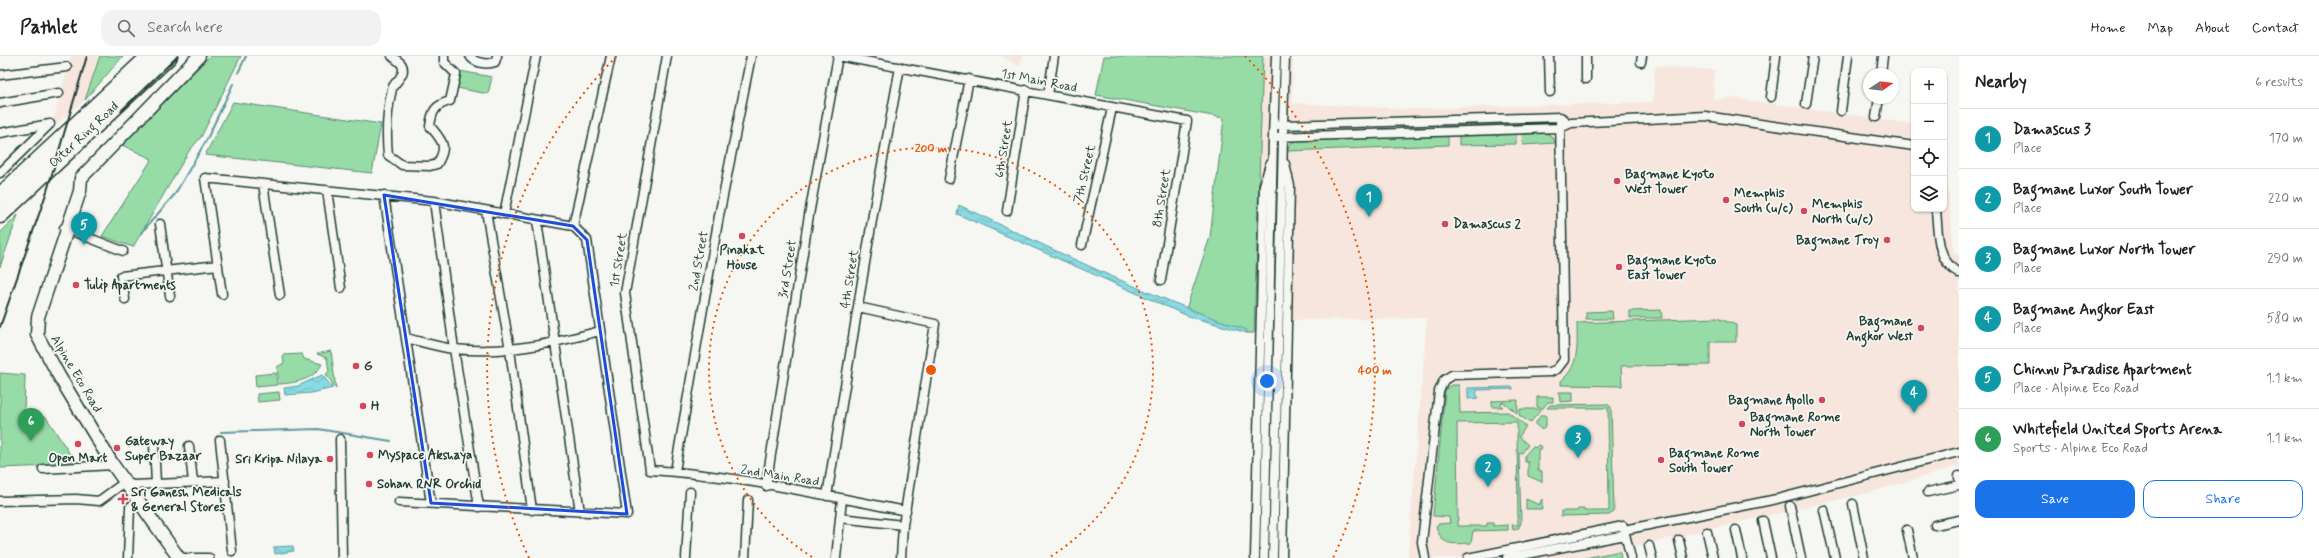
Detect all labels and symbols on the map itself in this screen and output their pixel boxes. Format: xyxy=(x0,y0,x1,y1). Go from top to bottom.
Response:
street label: 1st Main Road xyxy=(1000,65,1078,97)
north arrow xyxy=(1863,68,1899,104)
street label: Outer Ring Road xyxy=(45,98,124,173)
street label: 6th Street xyxy=(991,119,1017,179)
text: 200 m xyxy=(915,141,948,157)
street label: 7th Street xyxy=(1070,143,1100,205)
place label: Bagmane Kyoto West Tower xyxy=(1624,166,1715,198)
street label: 8th Street xyxy=(1149,167,1175,228)
marker: Bagmane Kyoto West Tower xyxy=(1612,176,1622,186)
pin: 1 xyxy=(1356,184,1382,217)
place label: Memphis South (u/c) xyxy=(1734,185,1793,217)
marker: Memphis South (u/c) xyxy=(1721,195,1731,205)
place label: Memphis North (u/c) xyxy=(1812,196,1873,228)
marker: Memphis North (u/c) xyxy=(1799,206,1809,216)
pin: 5 xyxy=(71,212,97,245)
place label: Damascus 2 xyxy=(1453,216,1522,233)
marker: Damascus 2 xyxy=(1440,219,1450,229)
street label: 2nd Street xyxy=(685,230,713,292)
street label: 1st Street xyxy=(606,231,632,289)
marker: Pinakat House xyxy=(737,231,747,241)
place label: Bagmane Troy xyxy=(1796,232,1879,252)
marker: Bagmane Troy xyxy=(1882,235,1892,245)
street label: 3rd Street xyxy=(775,239,801,299)
place label: Pinakat House xyxy=(720,242,765,274)
street label: 4th Street xyxy=(837,248,863,310)
place label: Bagmane Kyoto East Tower xyxy=(1627,252,1717,284)
marker: Bagmane Kyoto East Tower xyxy=(1614,262,1624,272)
place label: Tulip Apartments xyxy=(84,277,176,295)
marker: Tulip Apartments xyxy=(71,280,81,290)
place label: Bagmane Angkor West xyxy=(1846,313,1914,348)
marker: Bagmane Angkor West xyxy=(1916,323,1926,333)
street label: Alpine Eco Road xyxy=(46,332,106,416)
place label: G xyxy=(364,358,373,375)
marker: G xyxy=(351,361,361,371)
centre of rings xyxy=(924,363,938,377)
text: 400 m xyxy=(1358,363,1392,379)
your location xyxy=(1257,371,1277,391)
pin: 4 xyxy=(1901,380,1927,413)
place label: Bagmane Apollo xyxy=(1728,392,1815,412)
marker: Bagmane Apollo xyxy=(1817,395,1827,405)
place label: H xyxy=(371,398,380,415)
marker: H xyxy=(358,401,368,411)
pin: 6 xyxy=(18,408,44,441)
place label: Bagmane Rome North Tower xyxy=(1750,409,1841,441)
marker: Bagmane Rome North Tower xyxy=(1737,419,1747,429)
pin: 3 xyxy=(1565,425,1591,458)
place label: Gateway Super Bazaar xyxy=(125,433,202,465)
marker: Open Mart xyxy=(73,439,83,449)
marker: Gateway Super Bazaar xyxy=(112,443,122,453)
place label: Bagmane Rome South Tower xyxy=(1669,445,1760,477)
place label: Myspace Akshaya xyxy=(378,447,472,464)
place label: Open Mart xyxy=(49,450,108,467)
marker: Myspace Akshaya xyxy=(365,450,375,460)
place label: Sri Kripa Nilaya xyxy=(235,451,323,468)
marker: Sri Kripa Nilaya xyxy=(325,454,335,464)
pin: 2 xyxy=(1475,454,1501,487)
marker: Bagmane Rome South Tower xyxy=(1656,455,1666,465)
street label: 2nd Main Road xyxy=(739,461,821,491)
place label: Sohan RNR Orchid xyxy=(377,476,481,493)
marker: Sohan RNR Orchid xyxy=(364,479,374,489)
place label: Sri Ganesh Medicals & General Stores xyxy=(131,484,242,516)
marker: Sri Ganesh Medicals & General Stores xyxy=(118,494,128,504)

